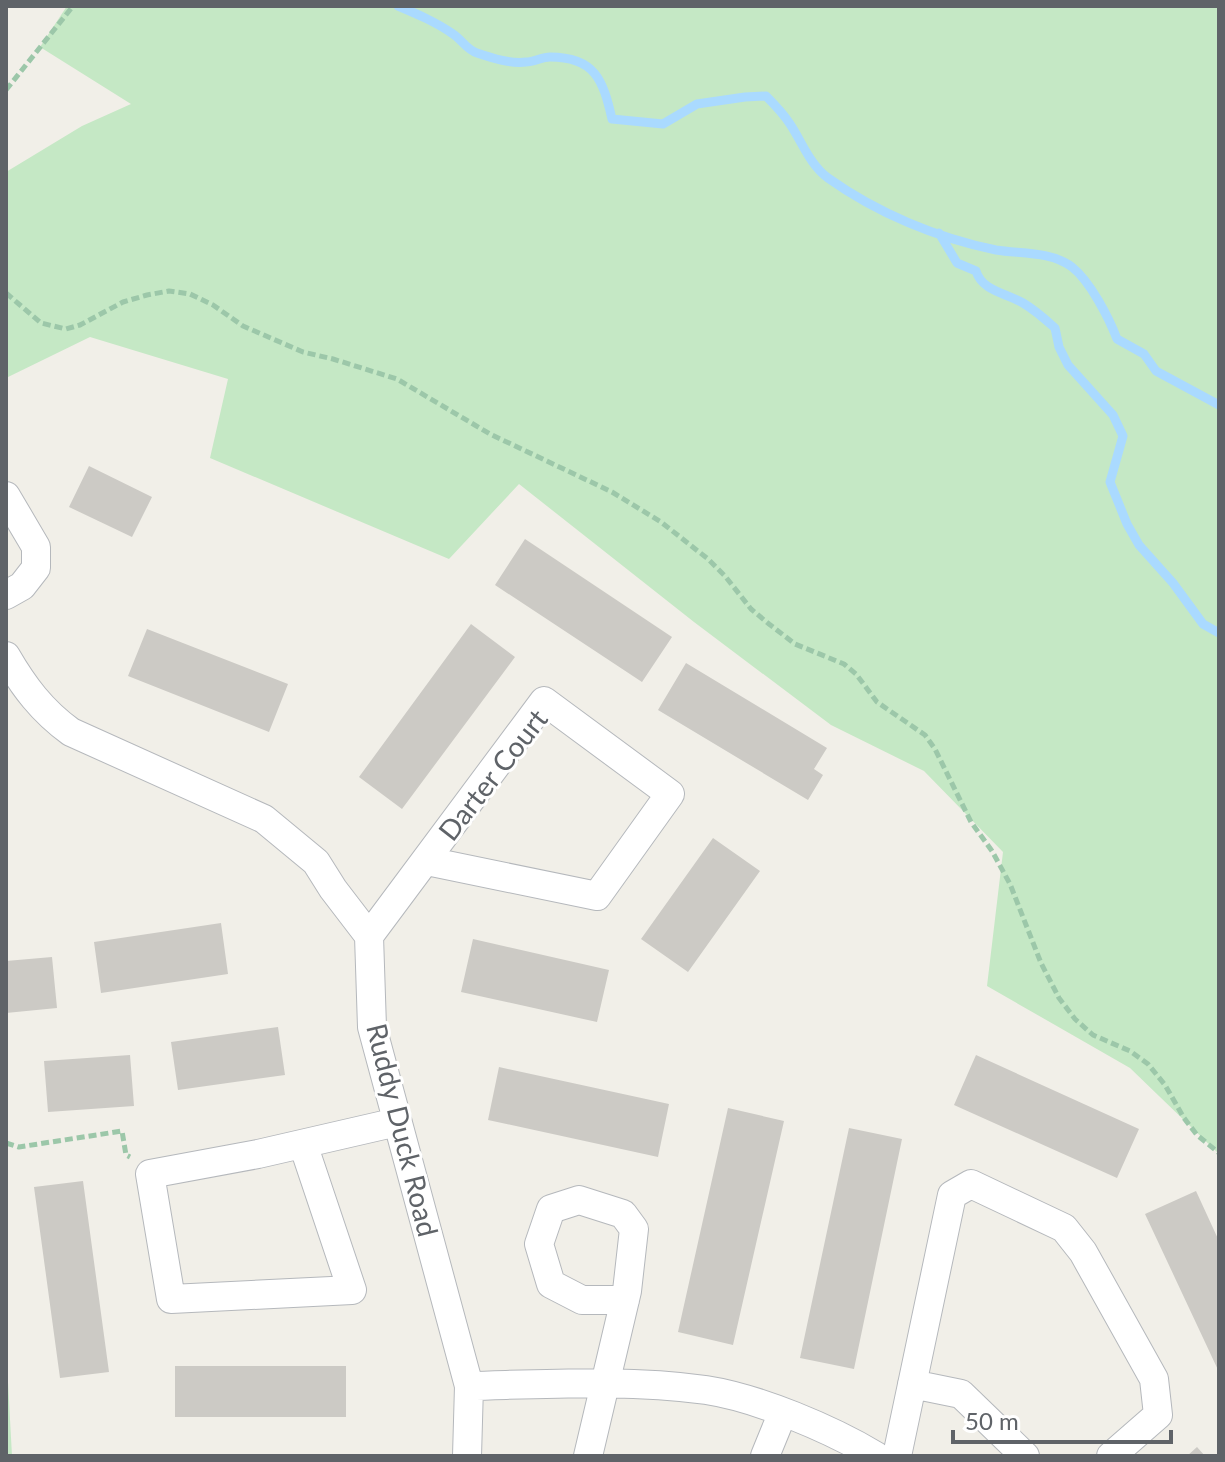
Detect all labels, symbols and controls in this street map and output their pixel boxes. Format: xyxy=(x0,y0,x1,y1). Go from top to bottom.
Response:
street label: Darter Court xyxy=(431,702,554,847)
street label: Ruddy Duck Road xyxy=(360,1020,446,1240)
scale bar xyxy=(953,1394,1171,1444)
text: 50 m xyxy=(965,1406,1019,1435)

